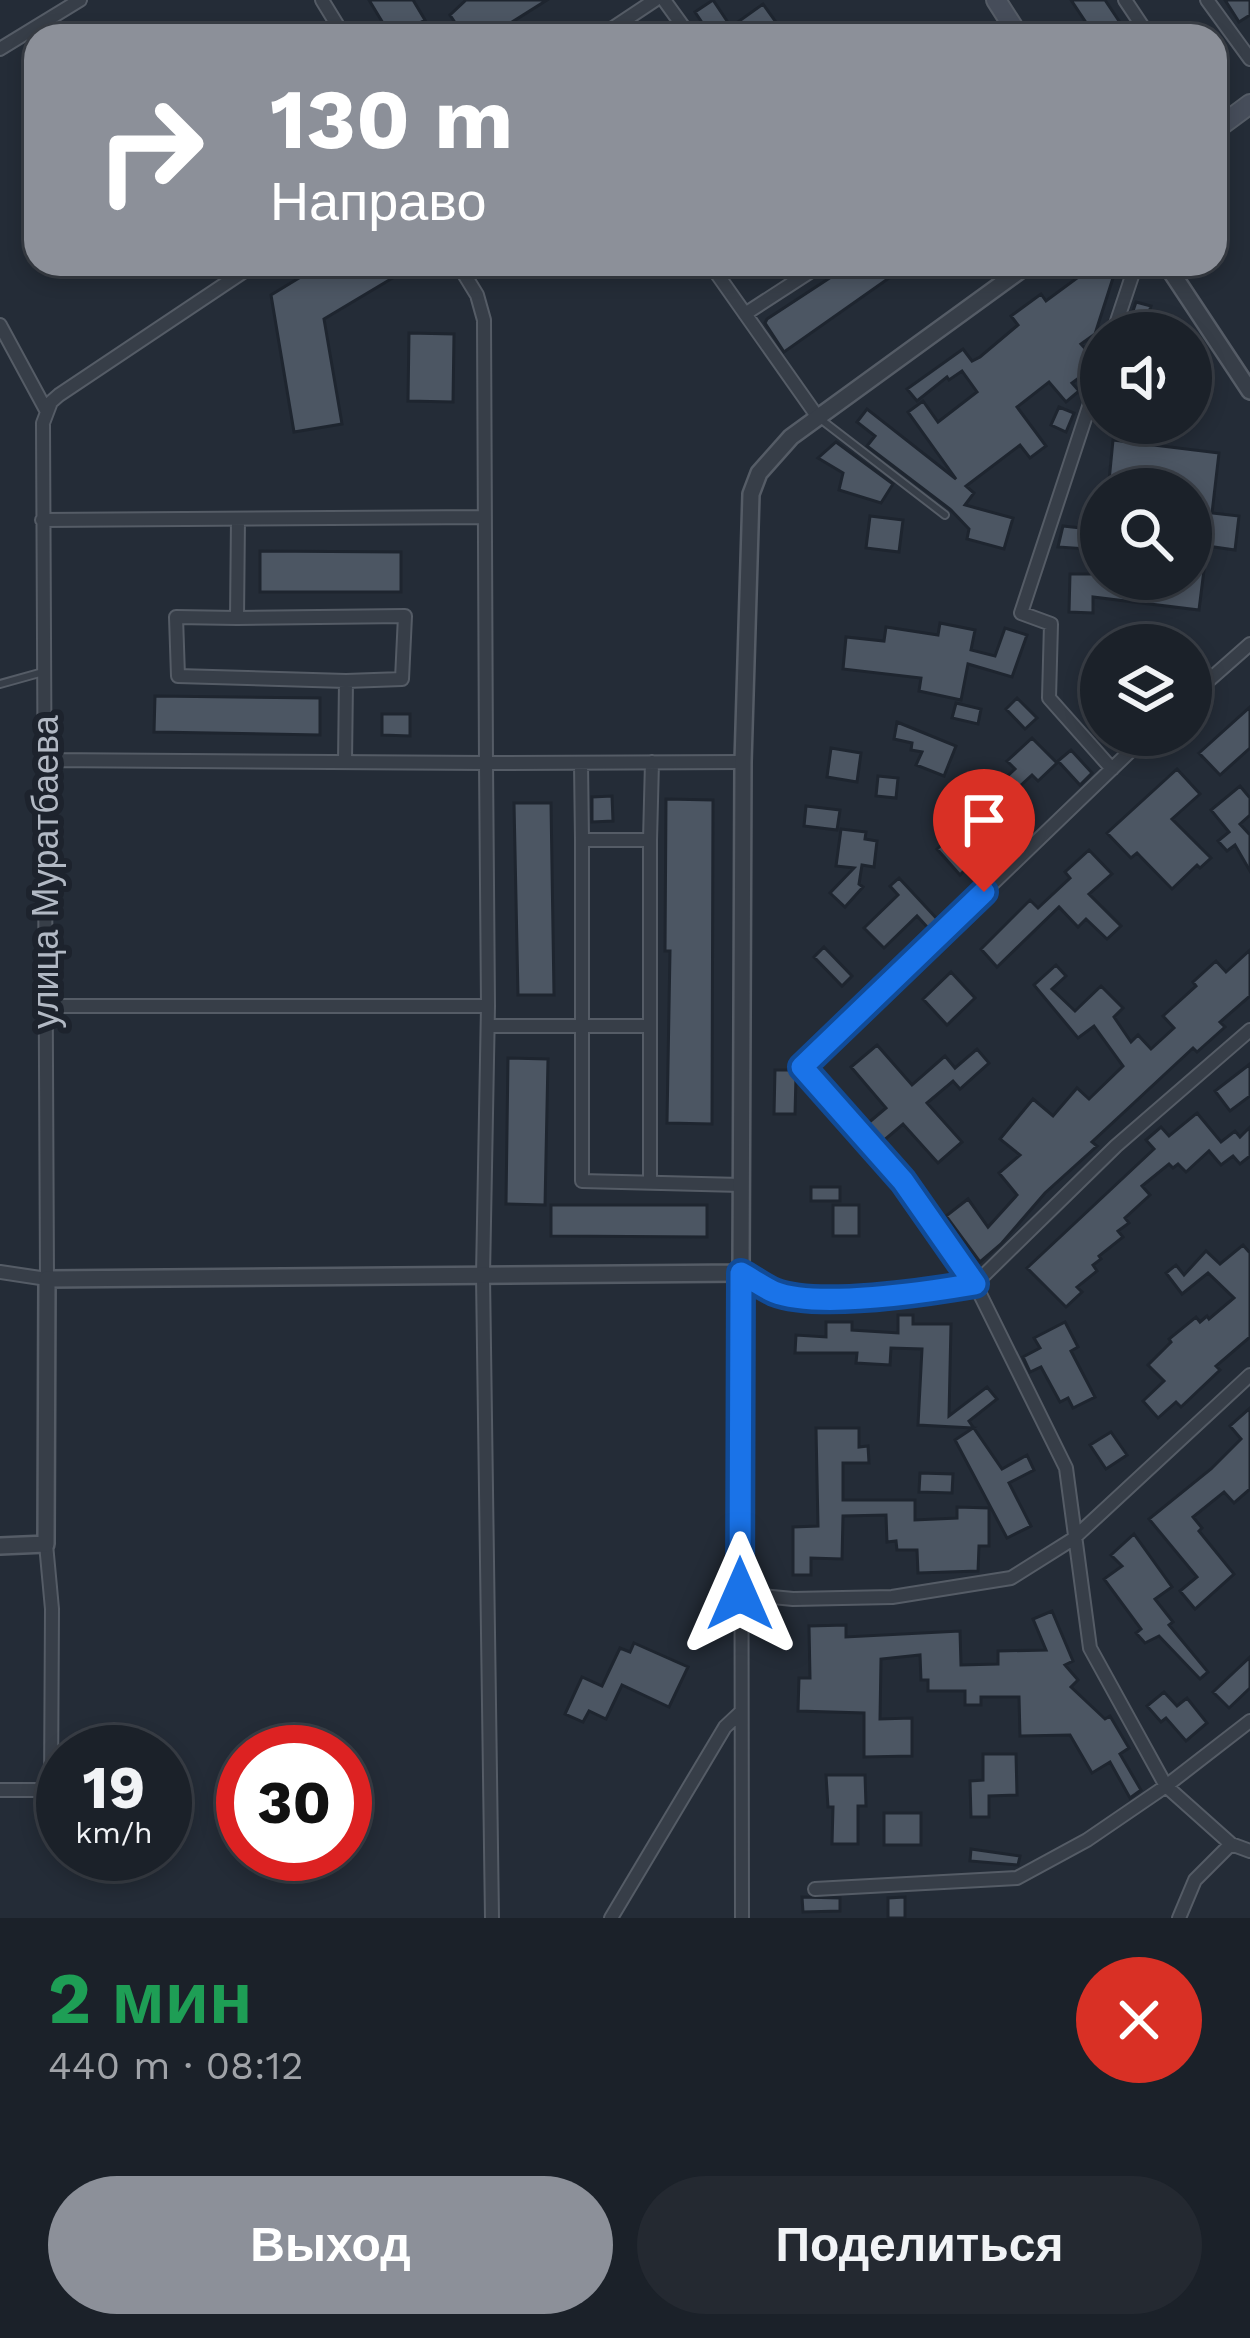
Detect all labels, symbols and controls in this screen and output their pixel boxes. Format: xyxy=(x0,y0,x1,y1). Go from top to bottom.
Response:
text: 130 m xyxy=(270,70,513,168)
icon: right xyxy=(72,72,228,228)
text: Направо xyxy=(270,170,486,233)
map controls xyxy=(1080,312,1212,756)
button: sound xyxy=(1080,312,1212,444)
button: search xyxy=(1080,468,1212,600)
button: layers xyxy=(1080,624,1212,756)
street label: улица Муратбаева xyxy=(25,714,67,1029)
pin xyxy=(933,769,1035,892)
icon: arrive xyxy=(951,787,1017,853)
position arrow xyxy=(677,1531,803,1657)
speed limit sign: 30 xyxy=(216,1725,372,1881)
text: 19 xyxy=(83,1752,145,1823)
text: km/h xyxy=(75,1815,153,1850)
text: 2 мин xyxy=(48,1956,253,2040)
button: close xyxy=(1076,1957,1202,2083)
text: 440 m · 08:12 xyxy=(48,2043,304,2088)
button: Выход xyxy=(48,2176,613,2314)
button: Поделиться xyxy=(637,2176,1202,2314)

